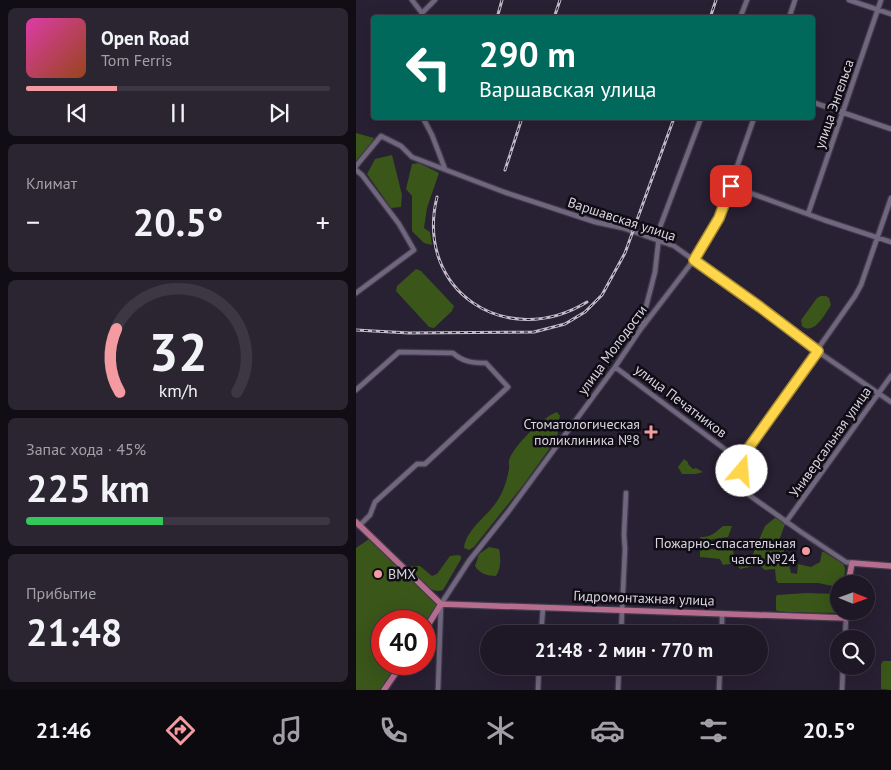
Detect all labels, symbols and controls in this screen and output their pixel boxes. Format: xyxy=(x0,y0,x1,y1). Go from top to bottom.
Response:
text: Open Road xyxy=(101,26,189,50)
text: 290 m xyxy=(479,31,576,77)
icon: left xyxy=(396,35,461,100)
text: Tom Ferris xyxy=(101,50,172,70)
street label: улица Энгельса xyxy=(810,57,858,151)
text: Варшавская улица xyxy=(479,75,656,103)
icon: previous xyxy=(63,99,91,127)
icon: pause xyxy=(164,99,192,127)
icon: next xyxy=(265,99,293,127)
pin xyxy=(710,165,752,207)
icon: arrive xyxy=(717,172,745,200)
text: Климат xyxy=(26,173,77,193)
street label: Варшавская улица xyxy=(566,193,679,245)
text: 20.5° xyxy=(133,197,223,246)
text: − xyxy=(26,203,40,240)
text: + xyxy=(316,203,330,240)
street label: улица Молодости xyxy=(573,302,651,398)
text: 32 xyxy=(149,318,207,385)
street label: улица Печатников xyxy=(631,360,731,442)
text: km/h xyxy=(158,379,198,402)
street label: Универсальная улица xyxy=(785,383,875,501)
place label: Стоматологическая поликлиника №8 xyxy=(524,415,640,449)
marker: Стоматологическая поликлиника №8 xyxy=(644,425,658,439)
text: Запас хода · 45% xyxy=(26,439,146,459)
position arrow xyxy=(715,444,767,496)
text: 225 km xyxy=(26,463,150,512)
place label: Пожарно-спасательная часть №24 xyxy=(655,534,796,568)
marker: Пожарно-спасательная часть №24 xyxy=(800,545,812,557)
place label: BMX xyxy=(388,565,416,583)
marker: BMX xyxy=(372,568,384,580)
north arrow xyxy=(830,575,875,620)
map controls xyxy=(830,575,875,675)
text: Прибытие xyxy=(26,583,96,603)
street label: Гидромонтажная улица xyxy=(573,587,715,609)
text: 21:48 xyxy=(26,607,122,656)
speed limit sign: 40 xyxy=(371,610,436,675)
button: search xyxy=(830,630,875,675)
text: 21:48 · 2 мин · 770 m xyxy=(535,638,713,662)
icon: directions xyxy=(163,713,198,748)
icon: music xyxy=(270,713,305,748)
icon: phone xyxy=(376,713,411,748)
icon: climate xyxy=(483,713,518,748)
icon: car xyxy=(590,713,625,748)
icon: filters xyxy=(696,713,731,748)
text: 21:46 xyxy=(36,716,92,744)
text: 20.5° xyxy=(803,716,855,744)

